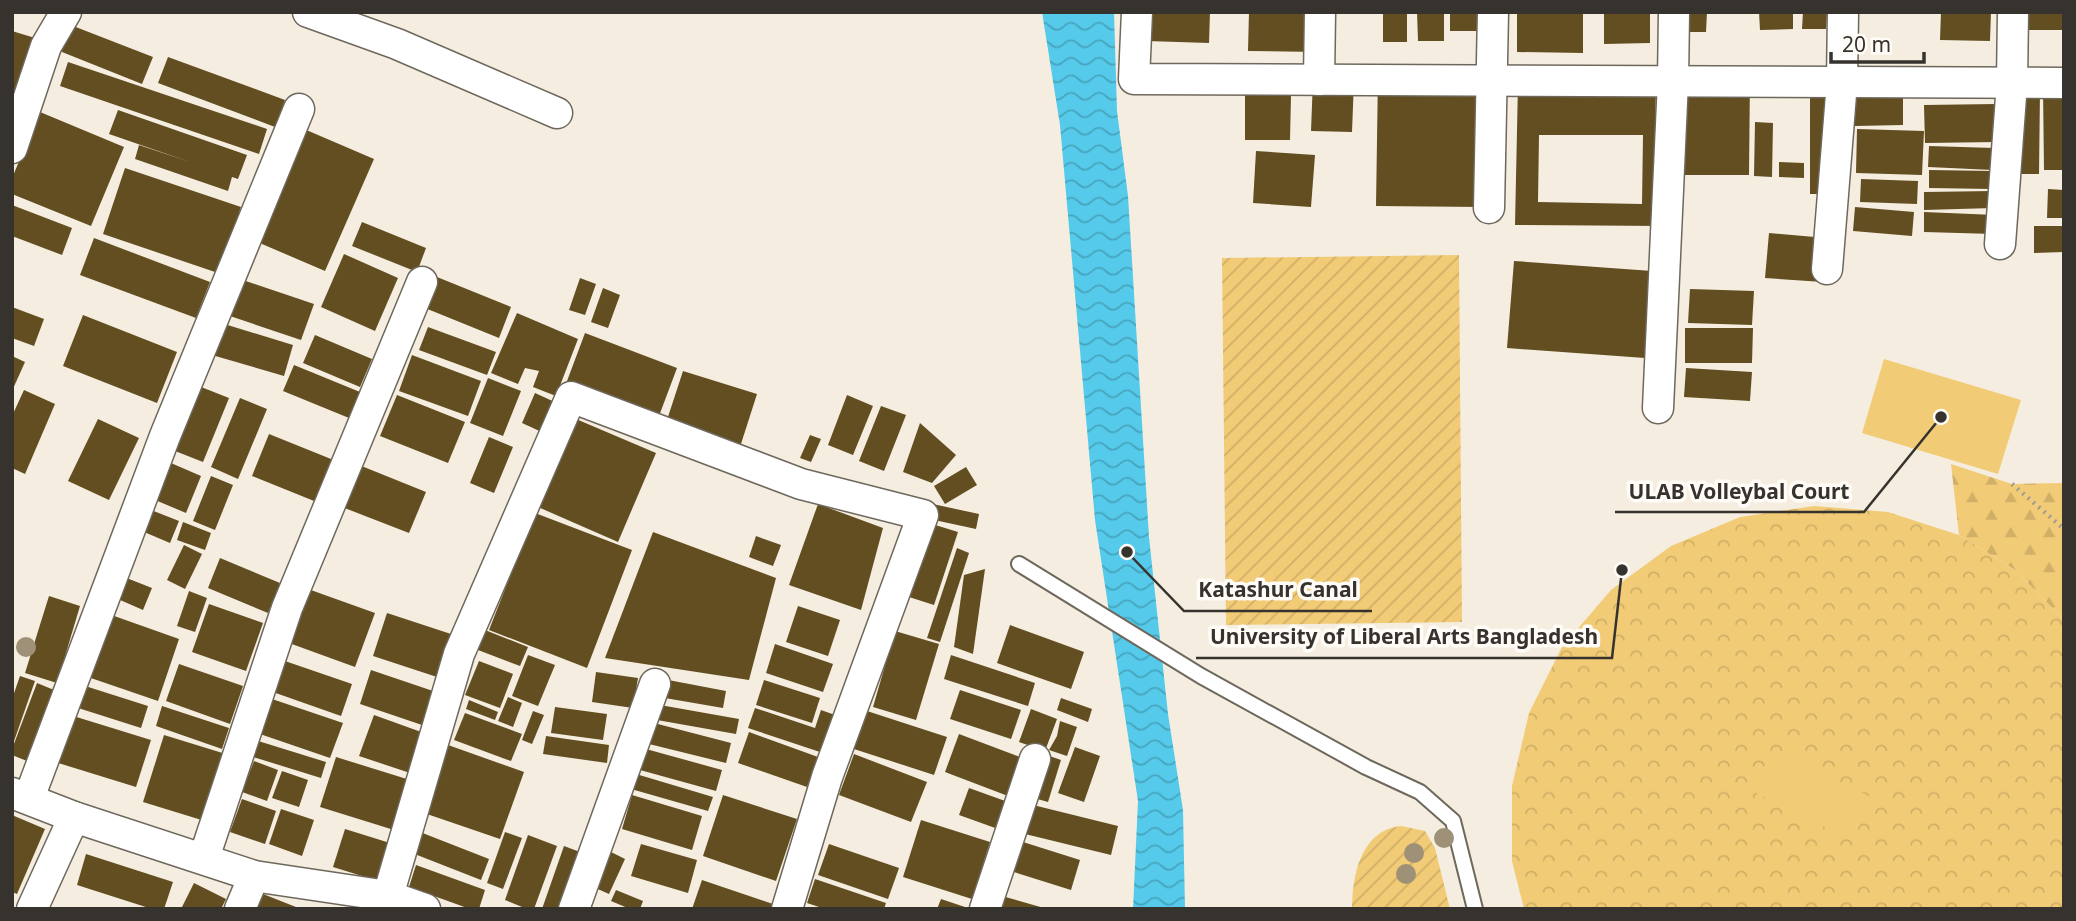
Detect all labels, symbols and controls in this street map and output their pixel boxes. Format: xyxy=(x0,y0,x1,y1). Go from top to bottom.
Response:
scale bar xyxy=(1831,21,1924,65)
text: 20 m xyxy=(1842,30,1891,58)
callout: ULAB Volleybal Court xyxy=(1615,470,1864,512)
text: ULAB Volleybal Court xyxy=(1629,477,1849,505)
callout: Katashur Canal xyxy=(1184,569,1372,611)
text: Katashur Canal xyxy=(1198,575,1358,603)
callout: University of Liberal Arts Bangladesh xyxy=(1196,616,1612,658)
text: University of Liberal Arts Bangladesh xyxy=(1210,622,1598,650)

